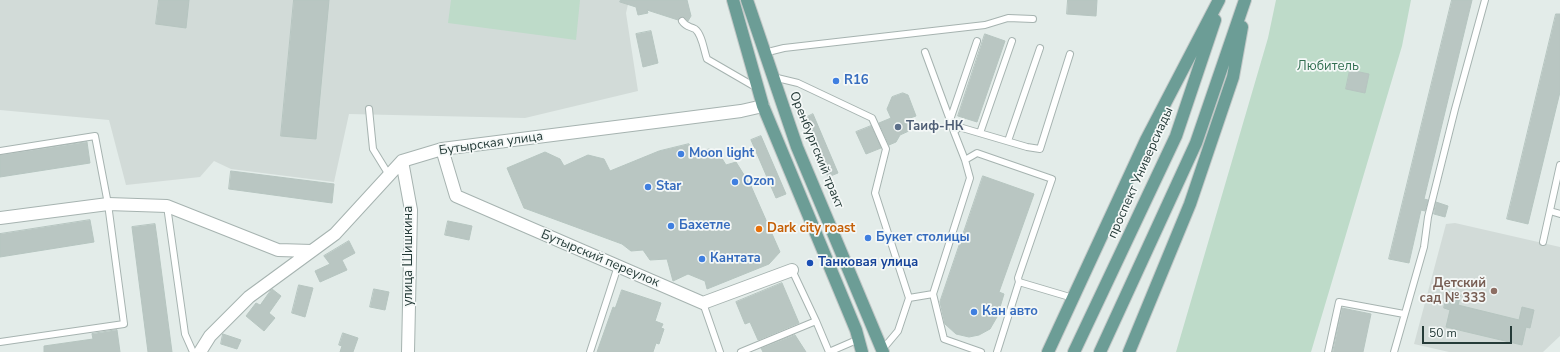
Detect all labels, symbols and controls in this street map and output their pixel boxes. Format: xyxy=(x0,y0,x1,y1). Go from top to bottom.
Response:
park label: Любитель xyxy=(1297,59,1359,75)
place label: R16 xyxy=(844,73,869,89)
marker: R16 xyxy=(831,76,841,86)
street label: Оренбургский тракт xyxy=(785,89,847,211)
street label: проспект Универсиады xyxy=(1105,105,1177,241)
place label: Таиф-НК xyxy=(906,119,964,135)
marker: Таиф-НК xyxy=(893,122,903,132)
street label: Бутырская улица xyxy=(438,129,544,159)
place label: Moon light xyxy=(689,146,754,162)
marker: Moon light xyxy=(676,149,686,159)
place label: Ozon xyxy=(743,174,774,190)
marker: Ozon xyxy=(730,177,740,187)
place label: Star xyxy=(656,179,681,195)
marker: Star xyxy=(643,182,653,192)
street label: улица Шишкина xyxy=(401,206,417,306)
place label: Бахетле xyxy=(679,218,730,234)
marker: Бахетле xyxy=(666,221,676,231)
place label: Dark city roast xyxy=(767,221,855,237)
marker: Dark city roast xyxy=(754,224,764,234)
street label: Бутырский переулок xyxy=(538,227,662,291)
place label: Букет столицы xyxy=(876,230,970,246)
marker: Букет столицы xyxy=(863,233,873,243)
place label: Кантата xyxy=(710,251,761,267)
marker: Кантата xyxy=(697,254,707,264)
place label: Танковая улица xyxy=(818,255,918,271)
marker: Танковая улица xyxy=(805,258,815,268)
place label: Детский сад № 333 xyxy=(1420,276,1486,307)
marker: Детский сад № 333 xyxy=(1489,286,1499,296)
place label: Кан авто xyxy=(982,304,1038,320)
marker: Кан авто xyxy=(969,307,979,317)
scale bar xyxy=(1424,318,1514,344)
text: 50 m xyxy=(1429,325,1457,341)

